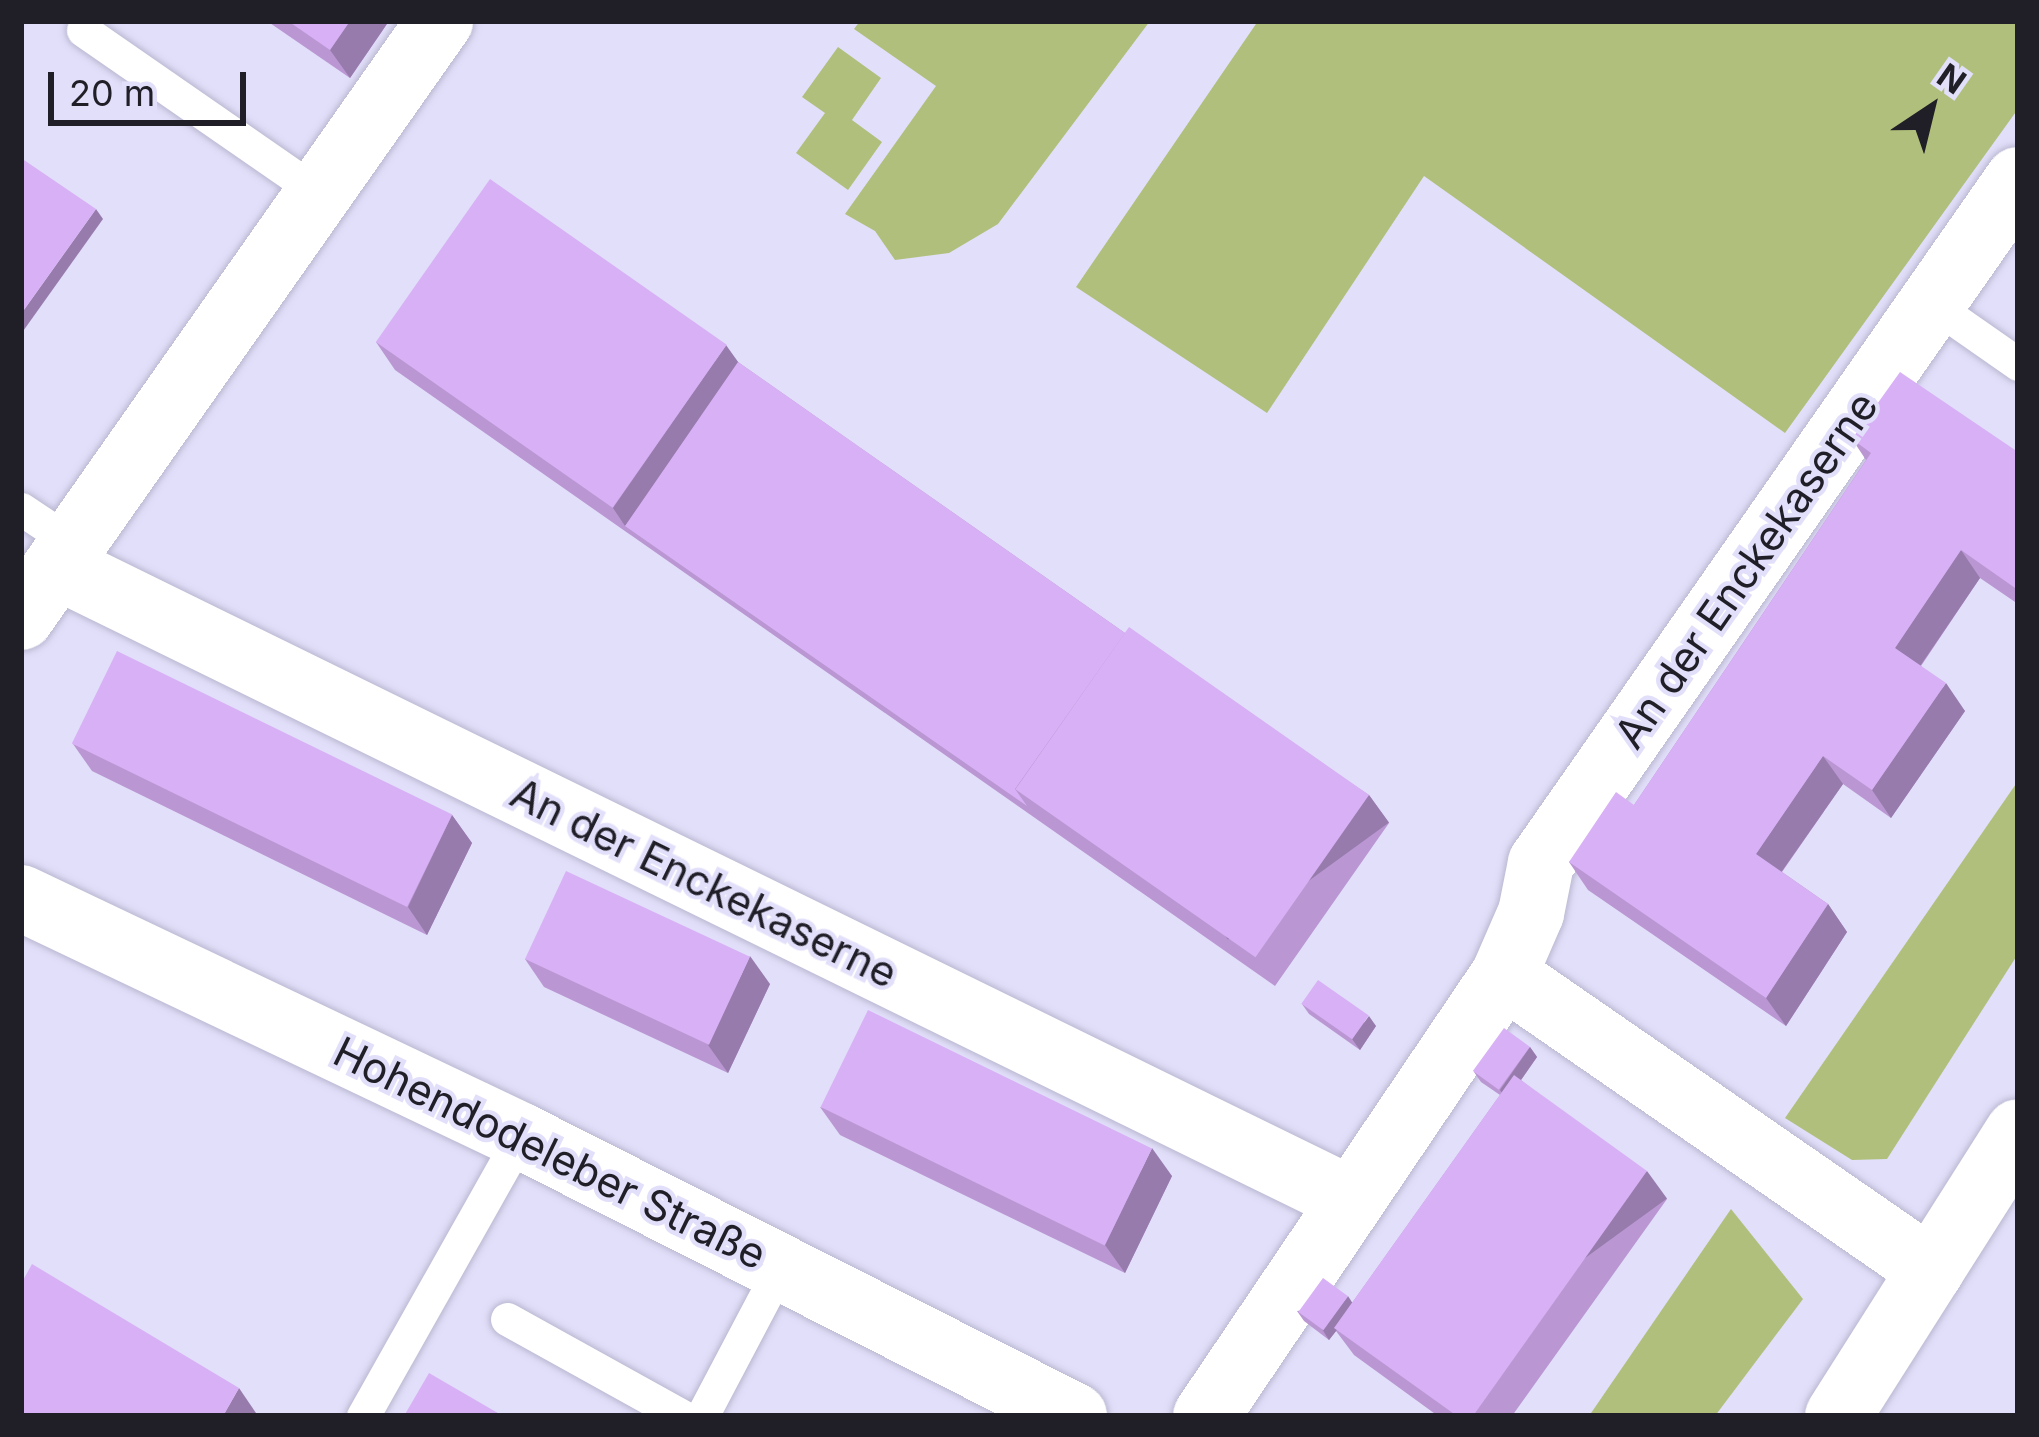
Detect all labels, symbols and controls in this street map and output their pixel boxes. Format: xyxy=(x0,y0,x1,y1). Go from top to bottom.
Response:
scale bar xyxy=(54,48,252,122)
north arrow xyxy=(1871,48,1991,168)
text: N xyxy=(1930,55,1973,102)
text: 20 m xyxy=(69,71,155,115)
street label: An der Enckekaserne xyxy=(1604,382,1888,758)
street label: An der Enckekaserne xyxy=(503,768,905,998)
street label: Hohendodeleber Straße xyxy=(326,1026,774,1280)

